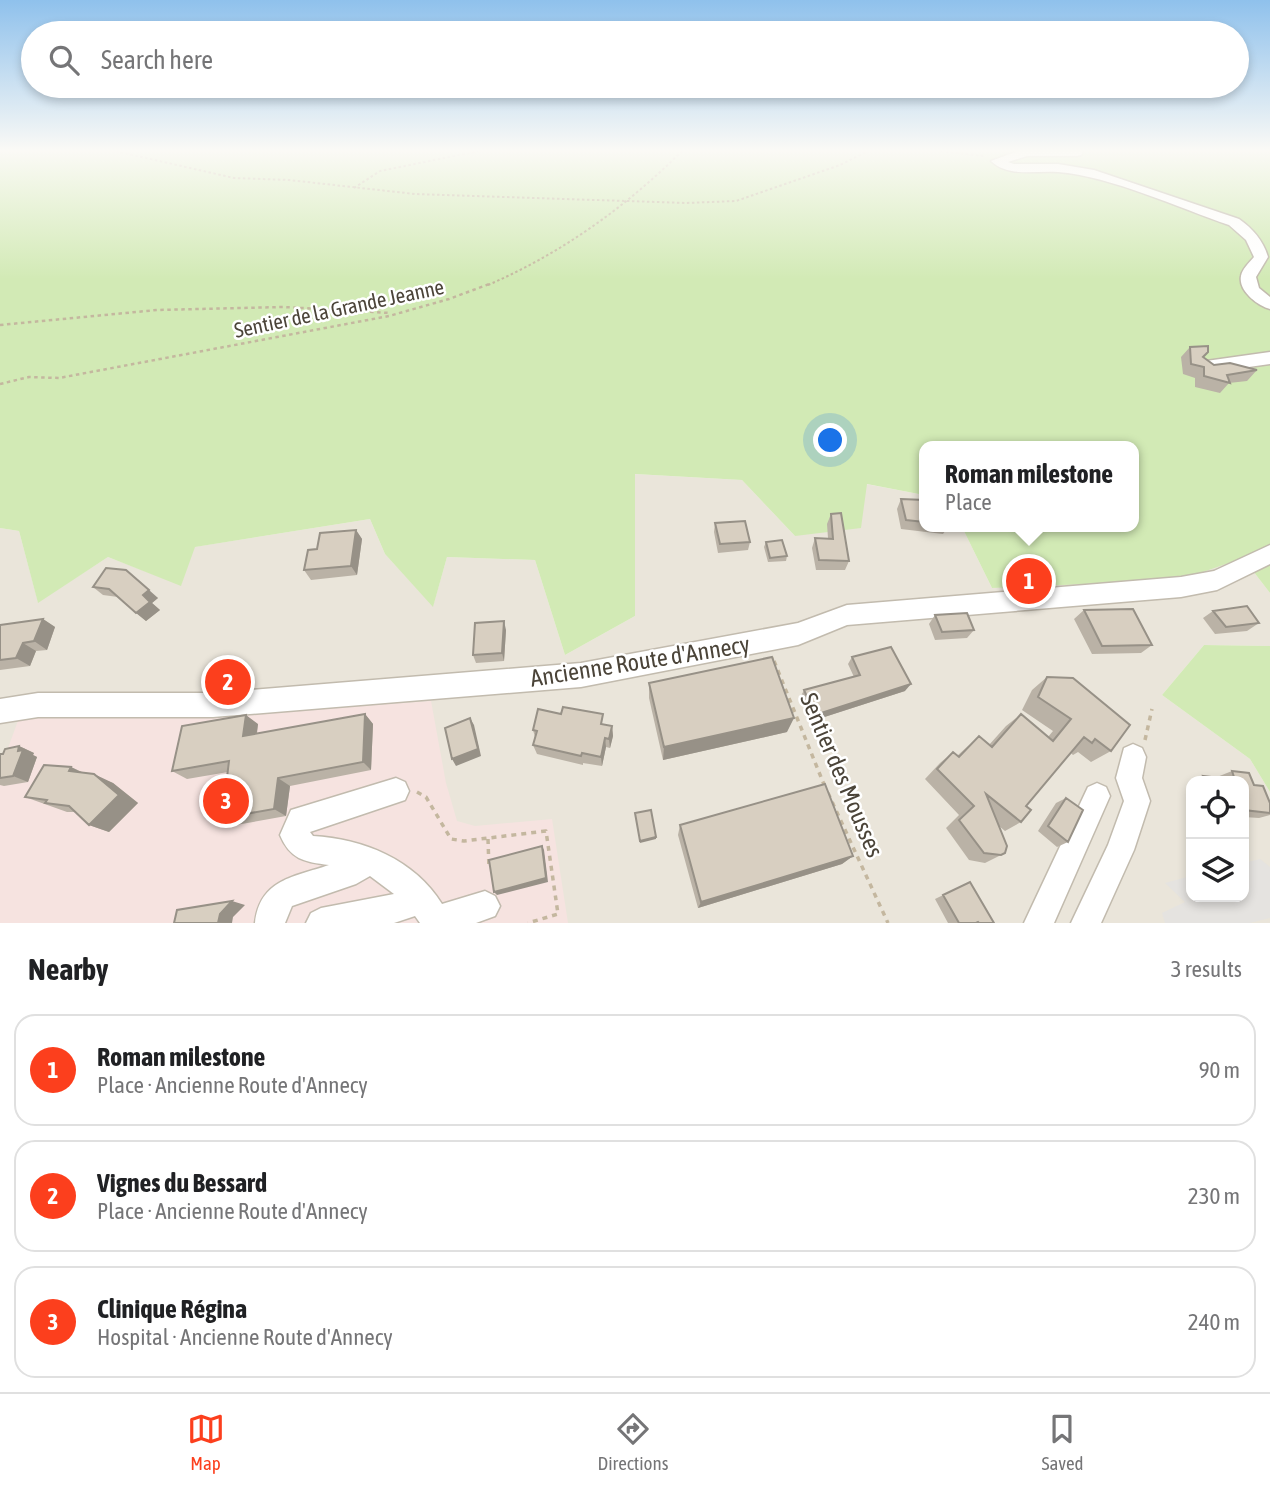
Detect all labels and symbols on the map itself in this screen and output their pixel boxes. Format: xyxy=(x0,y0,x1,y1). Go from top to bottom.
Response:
street label: Sentier de la Grande Jeanne xyxy=(232,274,446,342)
your location xyxy=(813,423,847,457)
pin: 1 xyxy=(1006,555,1052,607)
street label: Ancienne Route d'Annecy xyxy=(528,630,752,692)
pin: 2 xyxy=(205,656,251,708)
street label: Sentier des Mousses xyxy=(795,689,889,861)
pin: 3 xyxy=(203,775,249,827)

